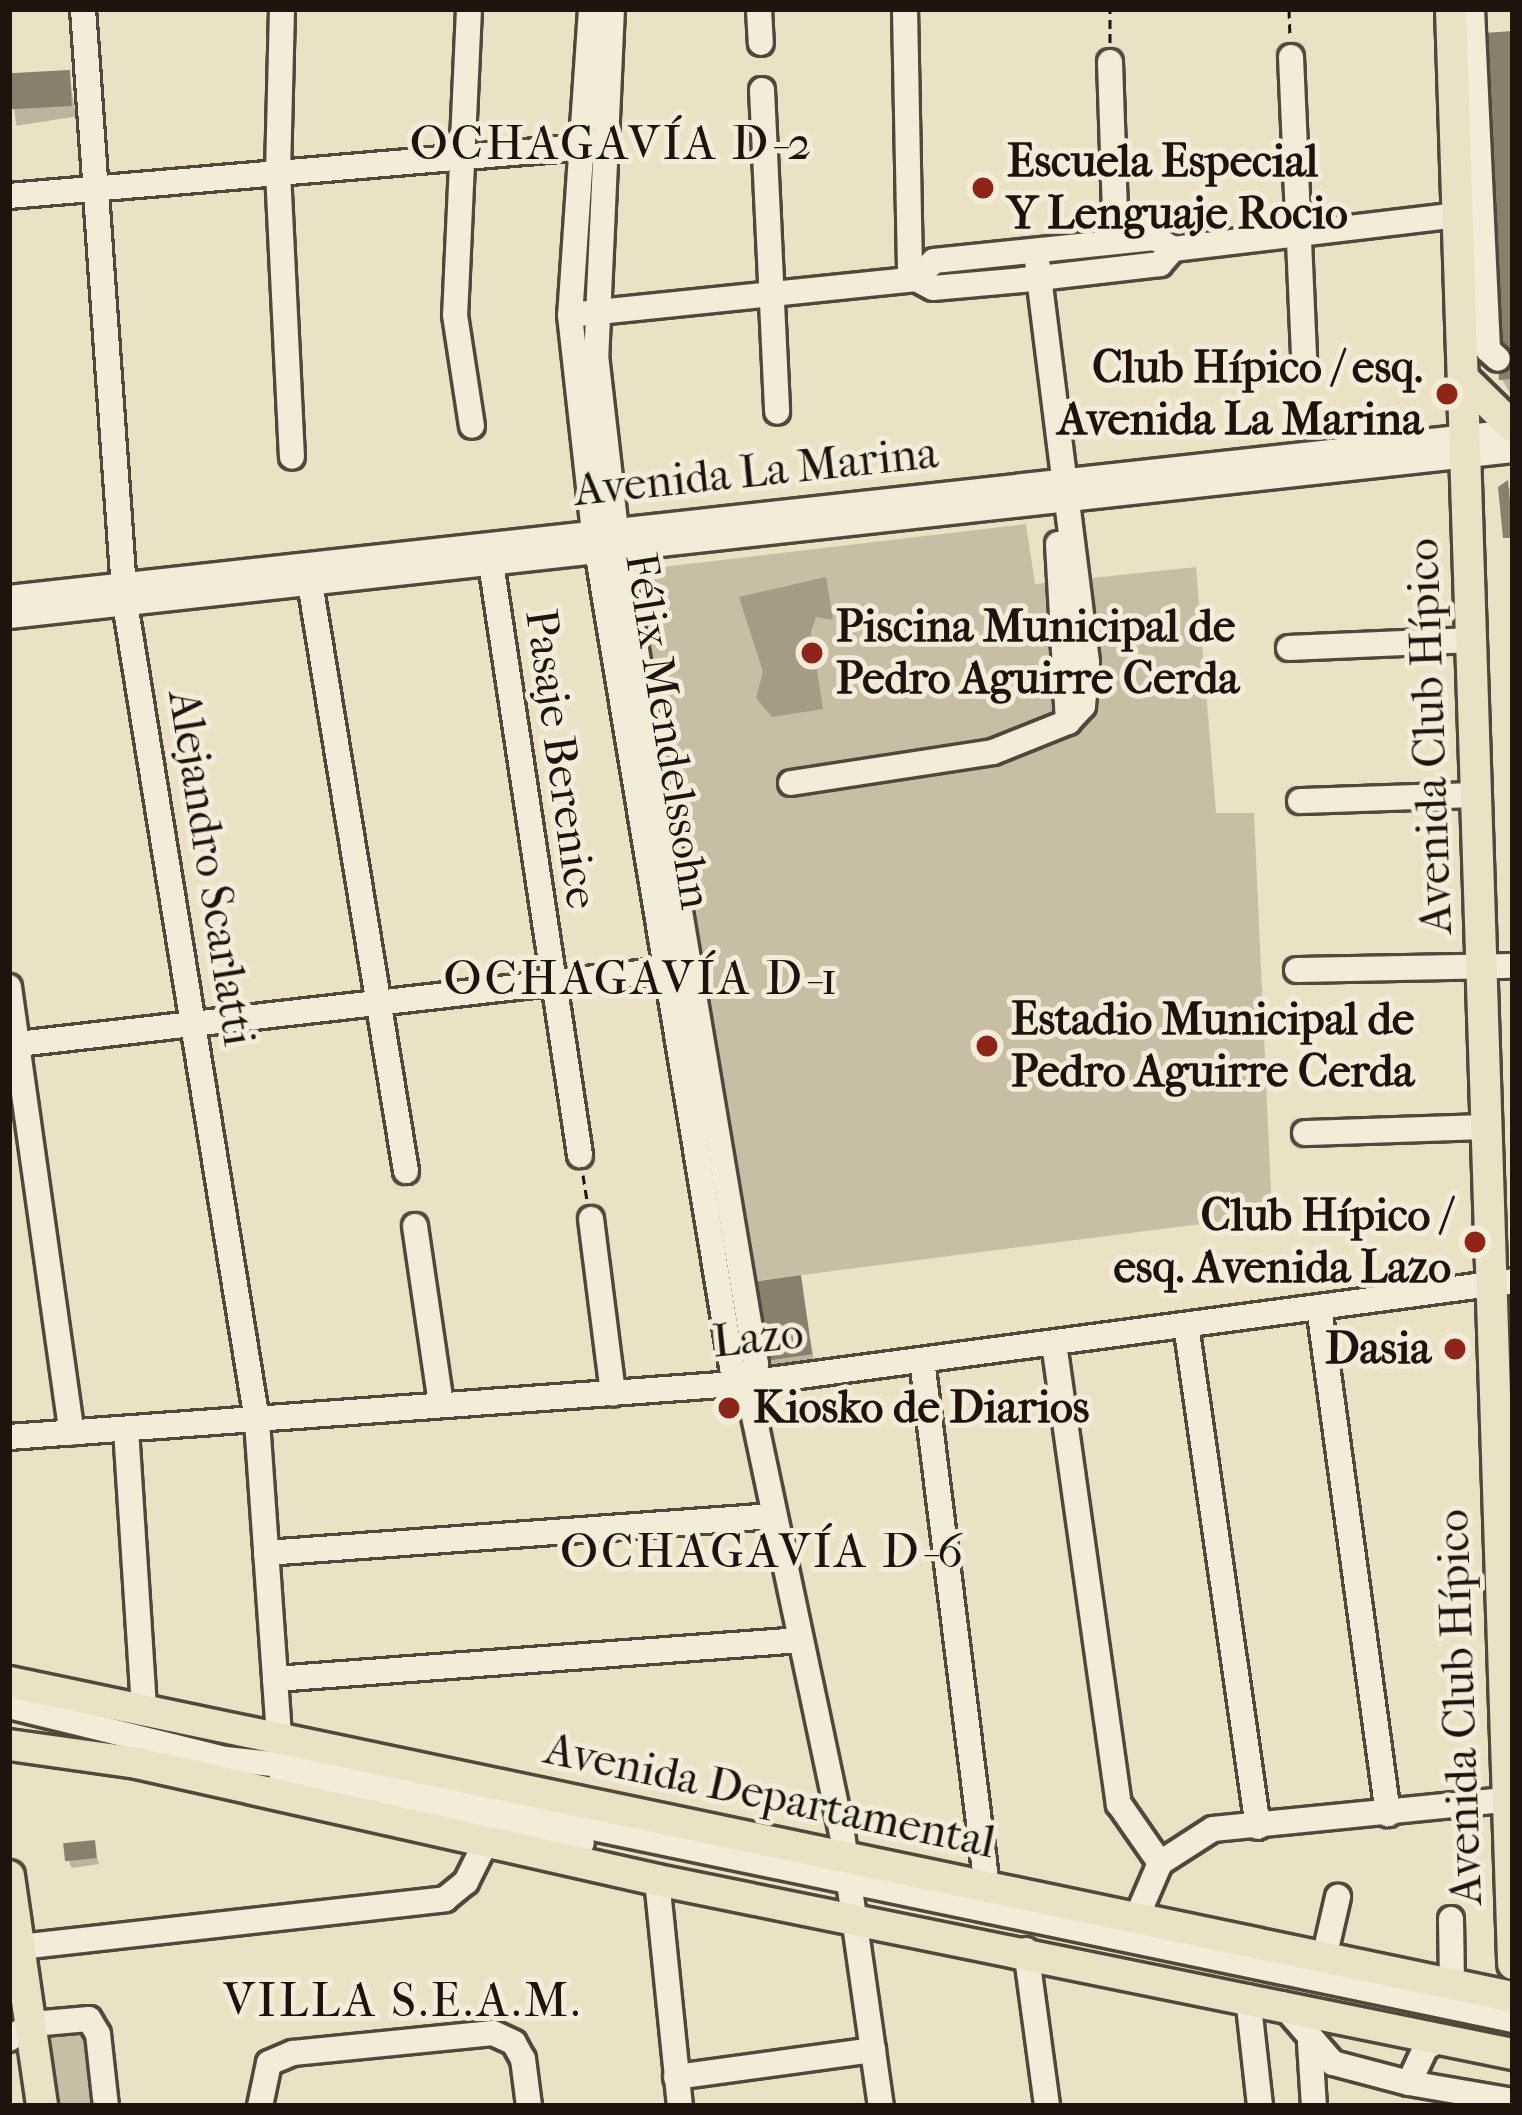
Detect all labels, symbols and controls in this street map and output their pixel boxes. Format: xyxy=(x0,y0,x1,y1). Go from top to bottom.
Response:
district label: OCHAGAVÍA D-2 xyxy=(410,115,814,173)
place label: Escuela Especial Y Lenguaje Rocio xyxy=(1007,135,1348,241)
marker: Escuela Especial Y Lenguaje Rocio xyxy=(970,175,996,201)
place label: Club Hípico / esq. Avenida La Marina xyxy=(1058,341,1423,447)
marker: Club Hípico / esq. Avenida La Marina xyxy=(1434,381,1460,407)
street label: Avenida La Marina xyxy=(572,426,940,518)
street label: Avenida Club Hípico xyxy=(1396,537,1464,935)
street label: Félix Mendelssohn xyxy=(613,549,723,913)
place label: Piscina Municipal de Pedro Aguirre Cerda xyxy=(836,600,1239,706)
street label: Pasaje Berenice xyxy=(513,606,609,912)
marker: Piscina Municipal de Pedro Aguirre Cerda xyxy=(799,640,825,666)
street label: Alejandro Scarlatti xyxy=(156,686,266,1050)
district label: OCHAGAVÍA D-1 xyxy=(443,950,841,1008)
place label: Estadio Municipal de Pedro Aguirre Cerda xyxy=(1011,993,1414,1099)
marker: Estadio Municipal de Pedro Aguirre Cerda xyxy=(974,1033,1000,1059)
place label: Club Hípico / esq. Avenida Lazo xyxy=(1114,1189,1451,1295)
marker: Club Hípico / esq. Avenida Lazo xyxy=(1462,1229,1488,1255)
street label: Lazo xyxy=(710,1306,806,1370)
place label: Dasia xyxy=(1325,1322,1431,1376)
marker: Dasia xyxy=(1442,1336,1468,1362)
place label: Kiosko de Diarios xyxy=(753,1381,1089,1435)
marker: Kiosko de Diarios xyxy=(716,1395,742,1421)
street label: Avenida Club Hípico xyxy=(1426,1508,1494,1906)
district label: OCHAGAVÍA D-6 xyxy=(560,1523,966,1581)
street label: Avenida Departamental xyxy=(540,1722,1000,1870)
district label: VILLA S.E.A.M. xyxy=(223,1972,583,2030)

